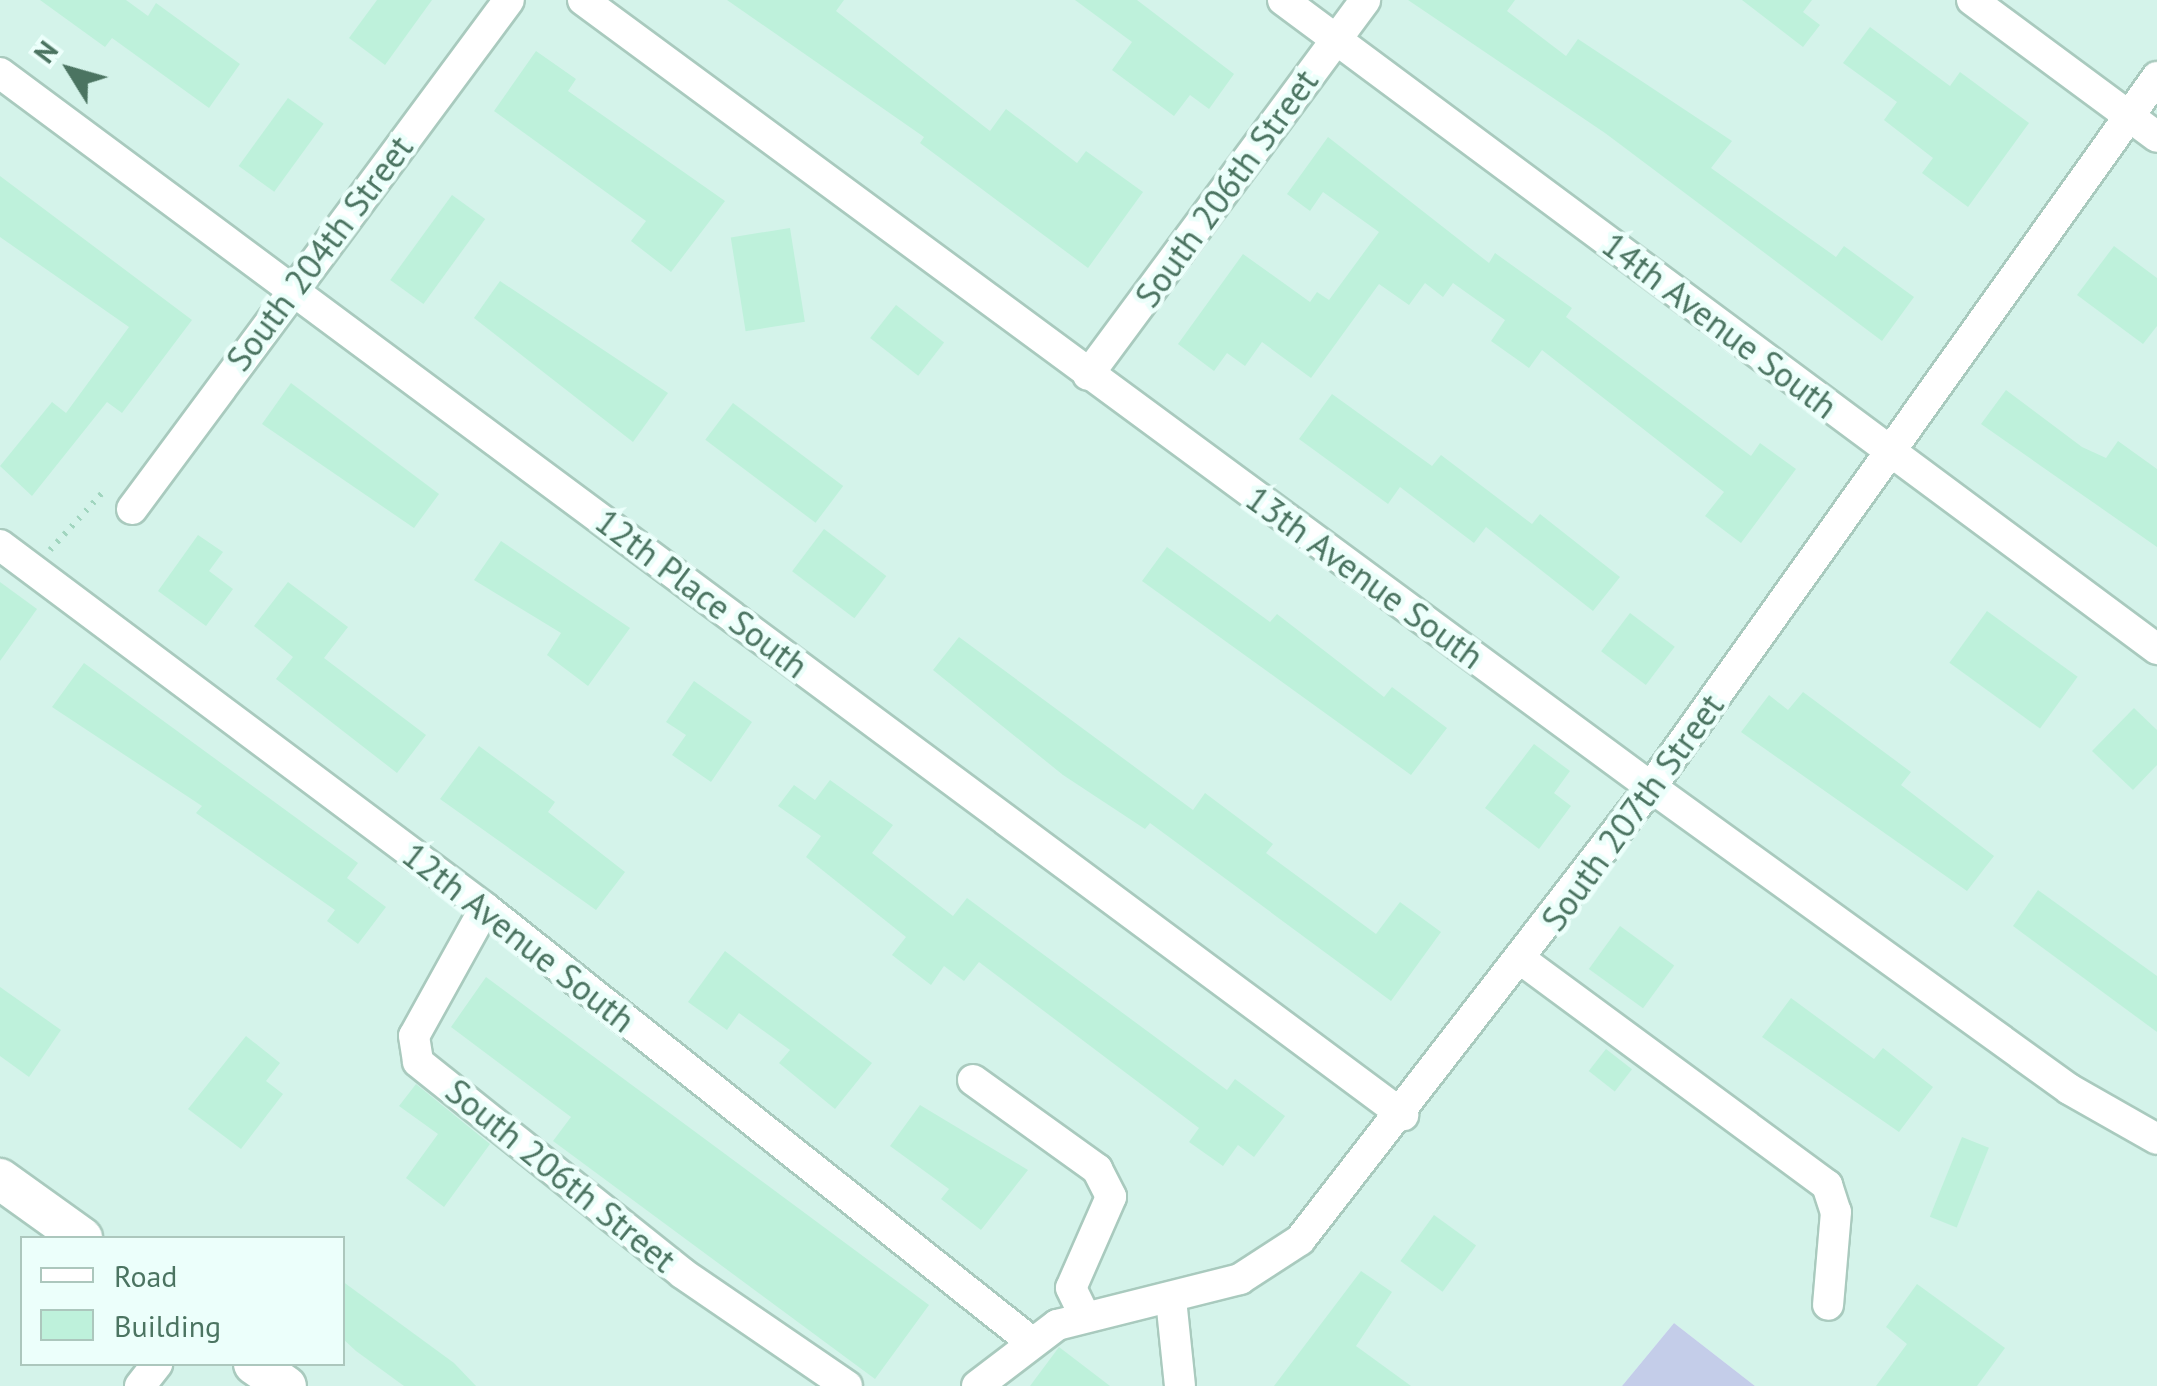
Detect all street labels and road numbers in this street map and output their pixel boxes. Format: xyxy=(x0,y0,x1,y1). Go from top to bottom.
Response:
street label: South 206th Street xyxy=(1126,61,1326,315)
street label: South 204th Street xyxy=(217,127,421,379)
street label: 14th Avenue South xyxy=(1594,223,1846,427)
street label: 13th Avenue South xyxy=(1238,476,1492,678)
street label: 12th Place South xyxy=(588,500,816,686)
street label: South 207th Street xyxy=(1532,685,1732,939)
street label: 12th Avenue South xyxy=(394,833,644,1041)
street label: South 206th Street xyxy=(438,1069,684,1281)

